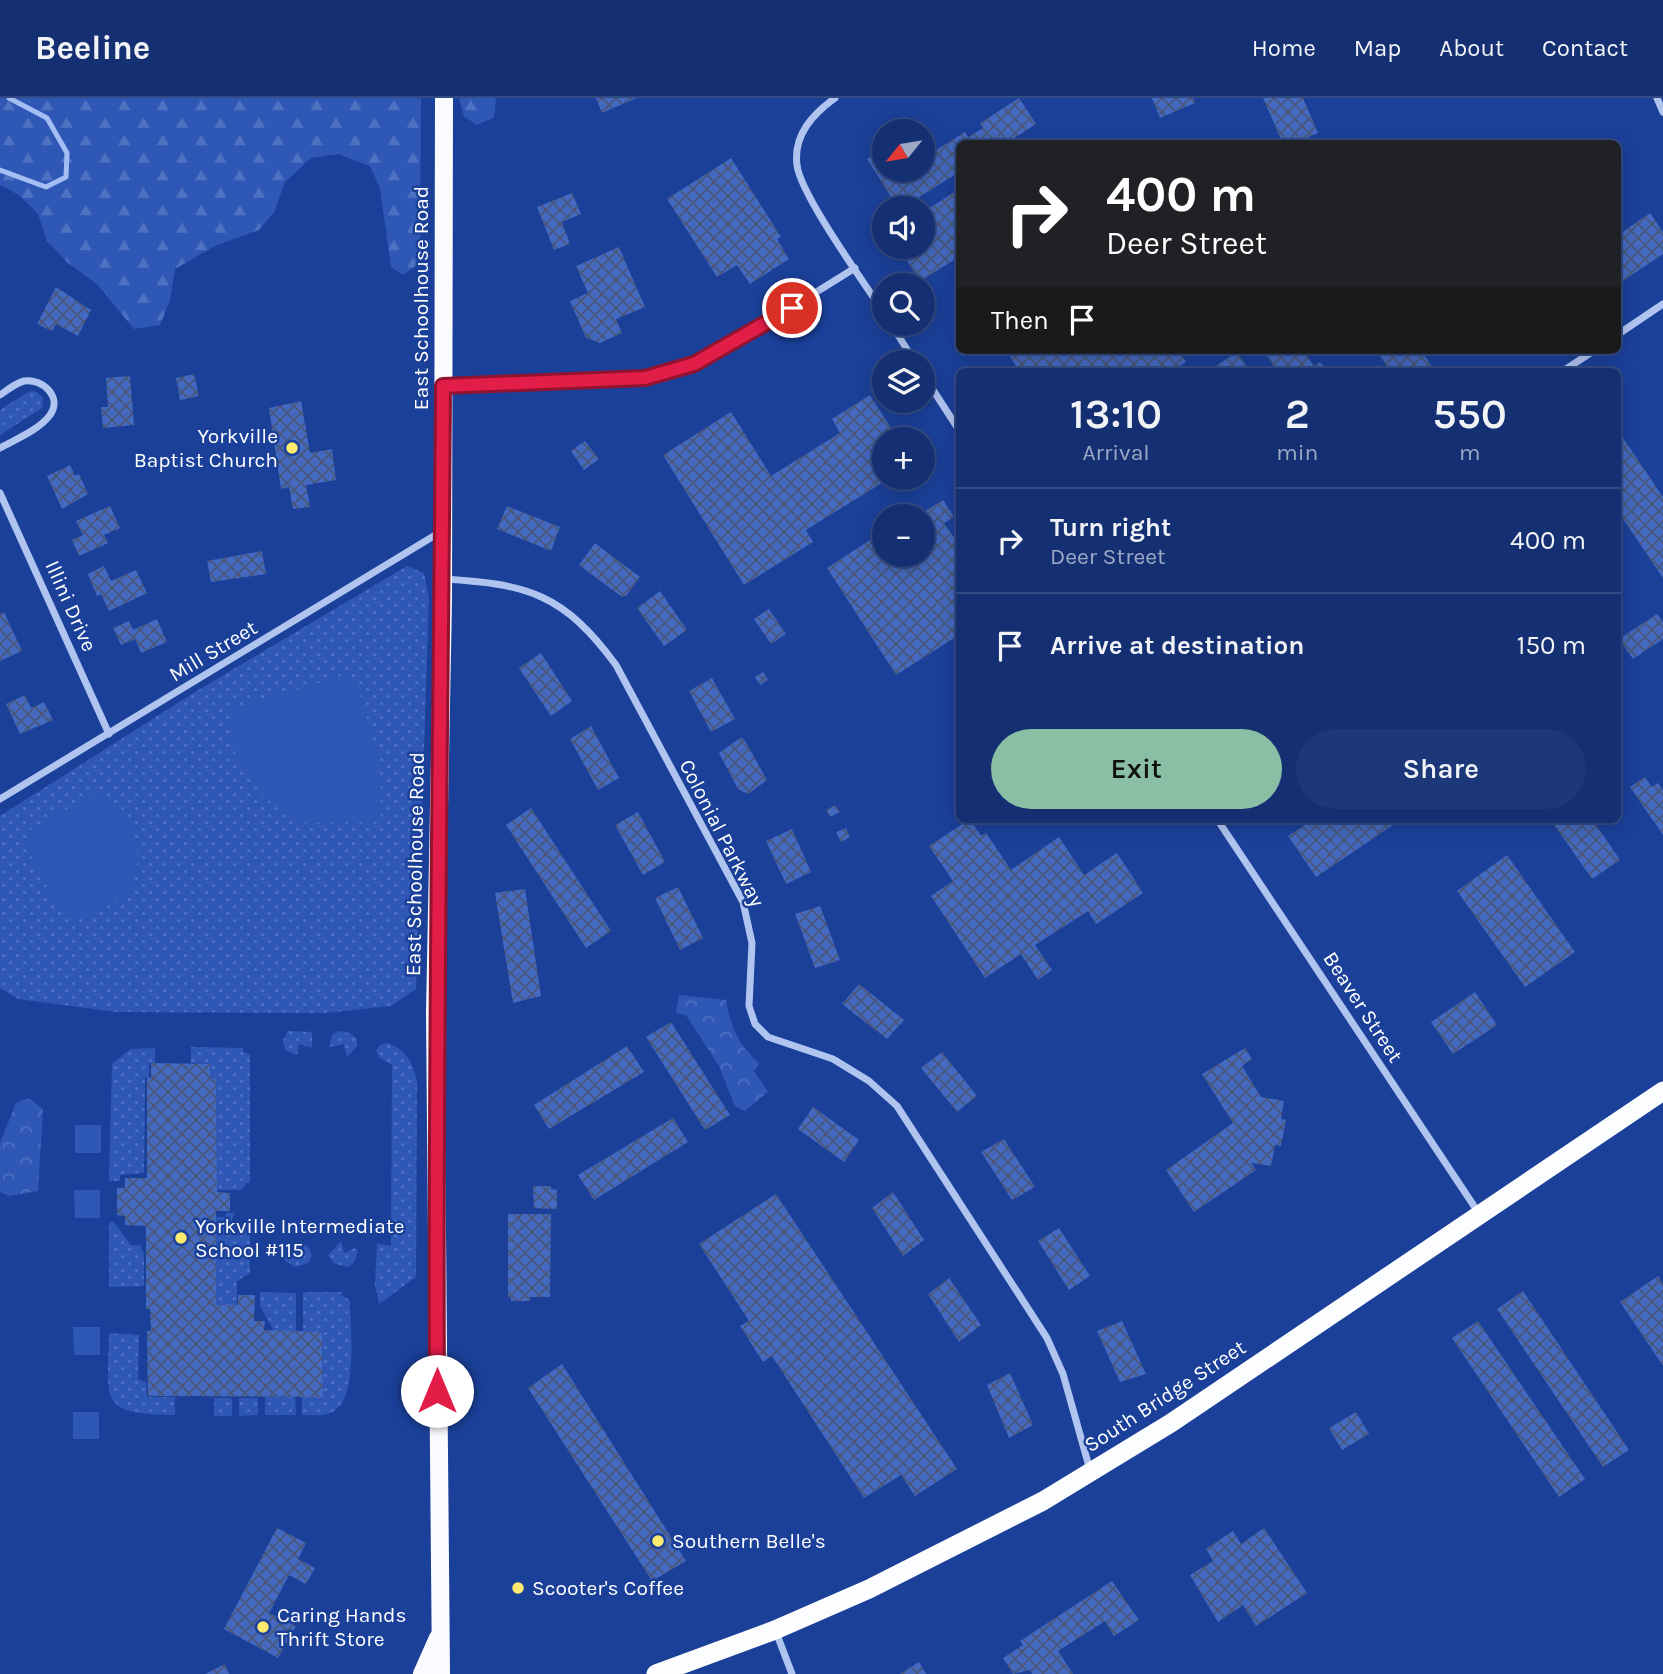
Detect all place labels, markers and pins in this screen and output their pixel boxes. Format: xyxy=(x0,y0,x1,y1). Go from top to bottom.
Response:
pin xyxy=(762,278,822,338)
place label: Yorkville Baptist Church xyxy=(134,424,278,472)
marker: Yorkville Baptist Church xyxy=(284,440,300,456)
place label: Yorkville Intermediate School #115 xyxy=(195,1214,405,1262)
marker: Yorkville Intermediate School #115 xyxy=(173,1230,189,1246)
place label: Southern Belle's xyxy=(672,1529,826,1553)
marker: Southern Belle's xyxy=(650,1533,666,1549)
place label: Scooter's Coffee xyxy=(532,1576,684,1600)
marker: Scooter's Coffee xyxy=(510,1580,526,1596)
place label: Caring Hands Thrift Store xyxy=(277,1603,407,1651)
marker: Caring Hands Thrift Store xyxy=(255,1619,271,1635)

